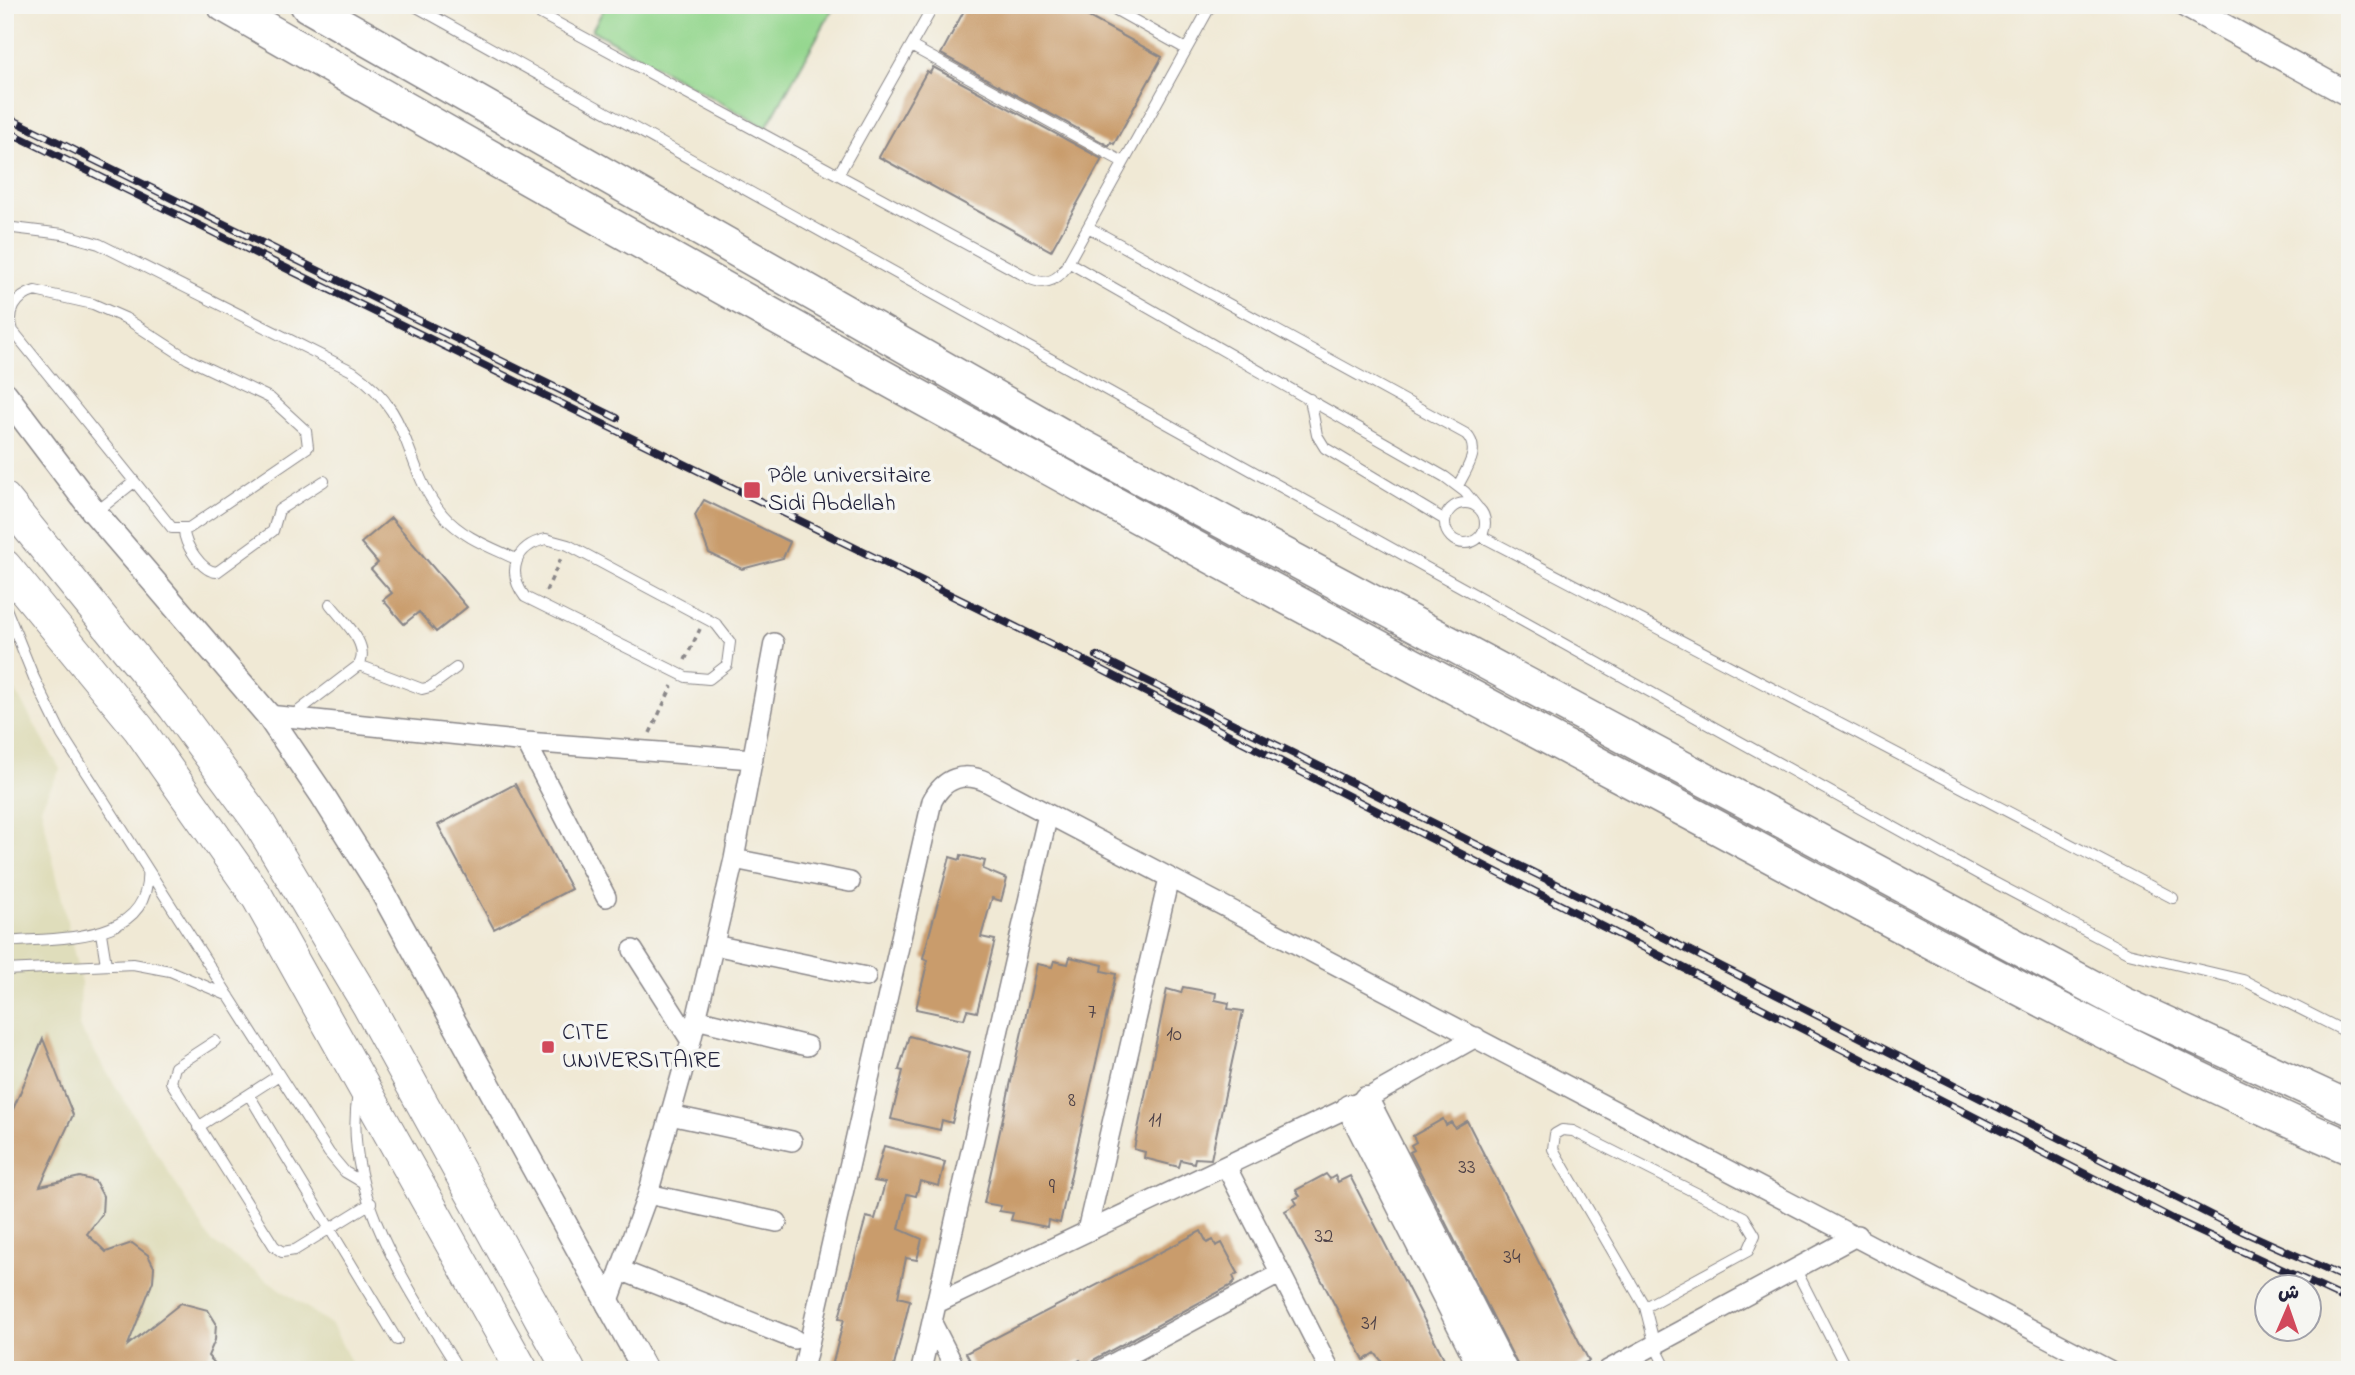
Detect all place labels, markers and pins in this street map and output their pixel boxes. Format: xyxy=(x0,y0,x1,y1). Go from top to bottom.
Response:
place label: Pôle universitaire Sidi Abdellah xyxy=(768,459,931,522)
marker: Pôle universitaire Sidi Abdellah xyxy=(742,480,762,500)
place label: CITE UNIVERSITAIRE xyxy=(562,1016,721,1079)
marker: CITE UNIVERSITAIRE xyxy=(540,1039,556,1055)

